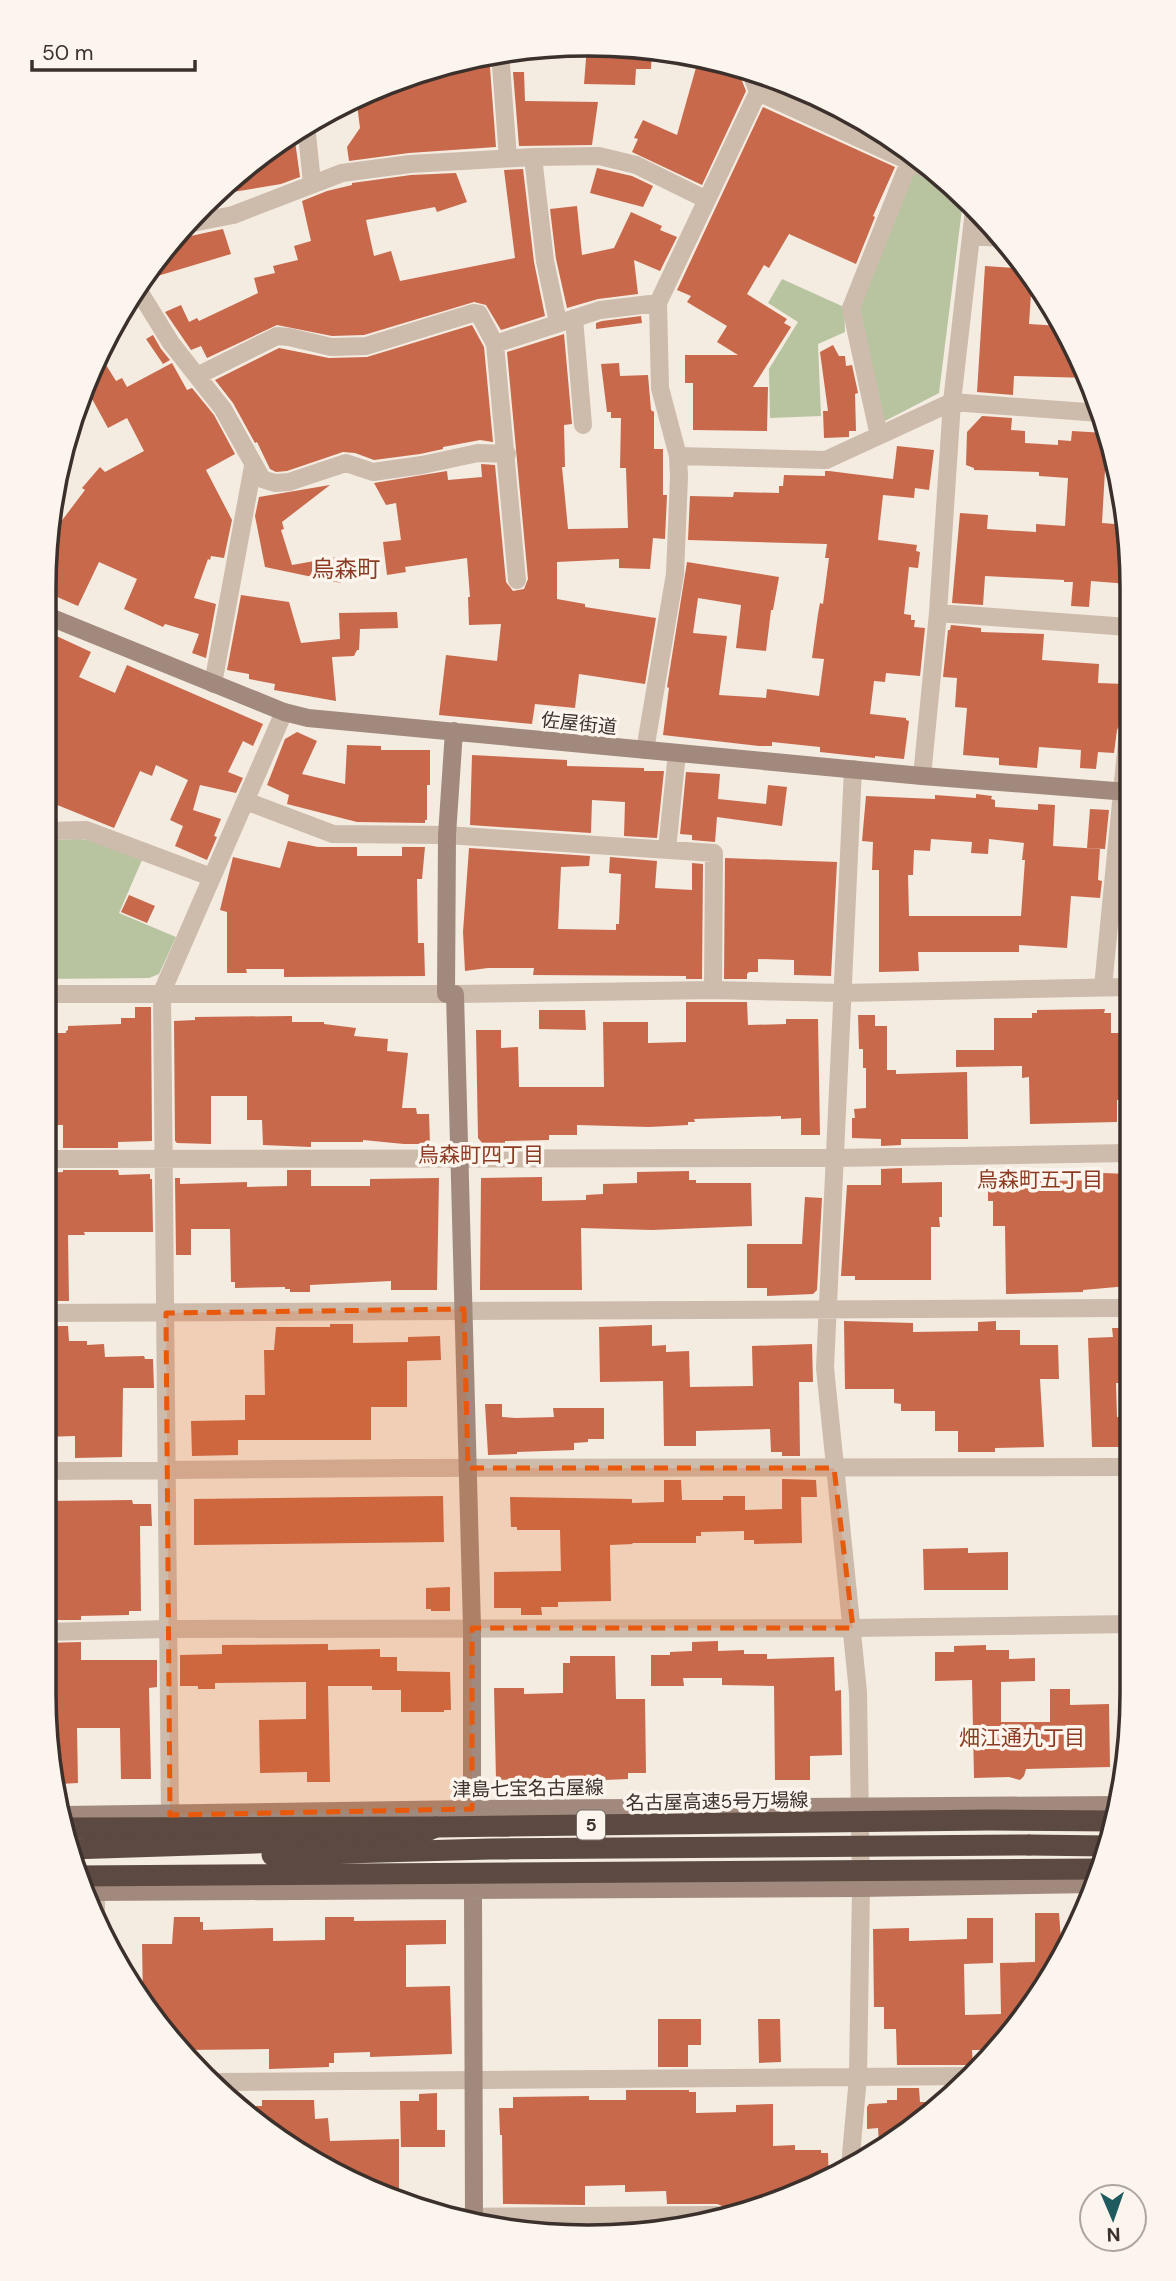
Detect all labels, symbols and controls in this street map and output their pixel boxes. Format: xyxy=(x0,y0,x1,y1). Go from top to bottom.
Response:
scale bar xyxy=(32,28,194,72)
text: 50 m xyxy=(42,39,93,67)
district label: 烏森町 xyxy=(312,554,381,584)
street label: 佐屋街道 xyxy=(540,707,618,740)
district label: 烏森町四丁目 xyxy=(418,1141,544,1169)
district label: 烏森町五丁目 xyxy=(977,1166,1103,1194)
district label: 畑江通九丁目 xyxy=(959,1724,1085,1752)
street label: 津島七宝名古屋線 xyxy=(452,1775,604,1802)
street label: 名古屋高速5号万場線 xyxy=(626,1787,809,1816)
road number: 5 xyxy=(577,1811,605,1840)
north arrow xyxy=(1078,2183,1148,2253)
text: N xyxy=(1106,2222,1121,2247)

